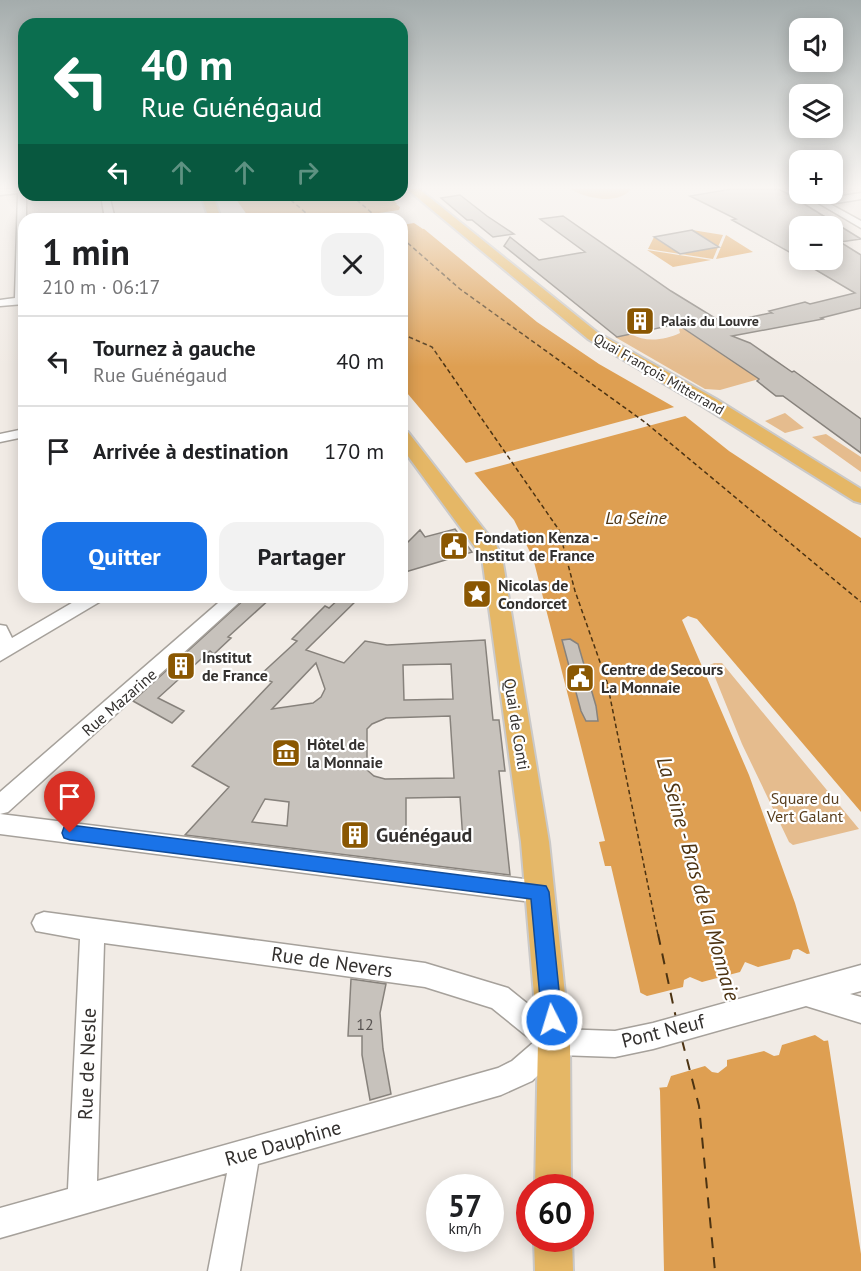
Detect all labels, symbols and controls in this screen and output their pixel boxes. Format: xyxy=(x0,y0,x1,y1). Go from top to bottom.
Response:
map controls xyxy=(789,18,843,270)
button: sound xyxy=(789,18,843,72)
text: 40 m xyxy=(141,37,233,92)
icon: left xyxy=(42,42,120,120)
button: layers xyxy=(789,84,843,138)
text: Rue Guénégaud xyxy=(141,90,322,124)
button: + xyxy=(789,150,843,204)
icon: left xyxy=(102,156,135,189)
icon: ahead xyxy=(165,156,198,189)
icon: ahead xyxy=(228,156,261,189)
icon: right xyxy=(291,156,324,189)
button: − xyxy=(789,216,843,270)
text: 1 min xyxy=(42,228,130,275)
button: close xyxy=(321,233,384,296)
text: 210 m · 06:17 xyxy=(42,274,160,300)
building icon: Palais du Louvre xyxy=(624,305,656,337)
place label: Palais du Louvre xyxy=(661,312,759,330)
street label: Quai François Mitterrand xyxy=(590,329,728,419)
text: Tournez à gauche xyxy=(93,334,256,362)
icon: left xyxy=(42,345,75,378)
text: 40 m xyxy=(336,347,384,375)
text: Rue Guénégaud xyxy=(93,362,227,388)
icon: arrive xyxy=(42,435,75,468)
text: Arrivée à destination xyxy=(93,437,289,465)
text: 170 m xyxy=(324,437,384,465)
water label: La Seine xyxy=(605,506,667,529)
button: Quitter xyxy=(42,522,207,591)
button: Partager xyxy=(219,522,384,591)
place label: Fondation Kenza - Institut de France xyxy=(475,527,599,565)
public building icon: Fondation Kenza - Institut de France xyxy=(438,530,470,562)
place label: Nicolas de Condorcet xyxy=(498,575,568,613)
place icon: Nicolas de Condorcet xyxy=(461,578,493,610)
place label: Institut de France xyxy=(202,647,268,685)
building icon: Institut de France xyxy=(165,650,197,682)
place label: Centre de Secours La Monnaie xyxy=(601,659,723,697)
public building icon: Centre de Secours La Monnaie xyxy=(564,662,596,694)
street label: Rue Mazarine xyxy=(77,664,161,740)
street label: Quai de Conti xyxy=(500,677,534,771)
place label: Hôtel de la Monnaie xyxy=(307,734,383,772)
museum icon: Hôtel de la Monnaie xyxy=(270,737,302,769)
water label: La Seine - Bras de la Monnaie xyxy=(651,754,746,1004)
pin xyxy=(44,771,95,833)
icon: arrive xyxy=(53,780,86,813)
park label: Square du Vert Galant xyxy=(766,788,844,826)
building icon: Guénégaud xyxy=(339,819,371,851)
place label: Guénégaud xyxy=(376,822,472,848)
street label: Rue de Nevers xyxy=(270,941,394,983)
position arrow xyxy=(520,988,584,1052)
street label: Rue de Nesle xyxy=(72,1007,102,1121)
street label: Pont Neuf xyxy=(619,1008,709,1054)
house number: 12 xyxy=(356,1014,374,1034)
street label: Rue Dauphine xyxy=(222,1114,344,1172)
speed limit sign: 60 xyxy=(516,1174,594,1252)
text: 57 xyxy=(448,1186,482,1225)
text: km/h xyxy=(449,1219,481,1238)

